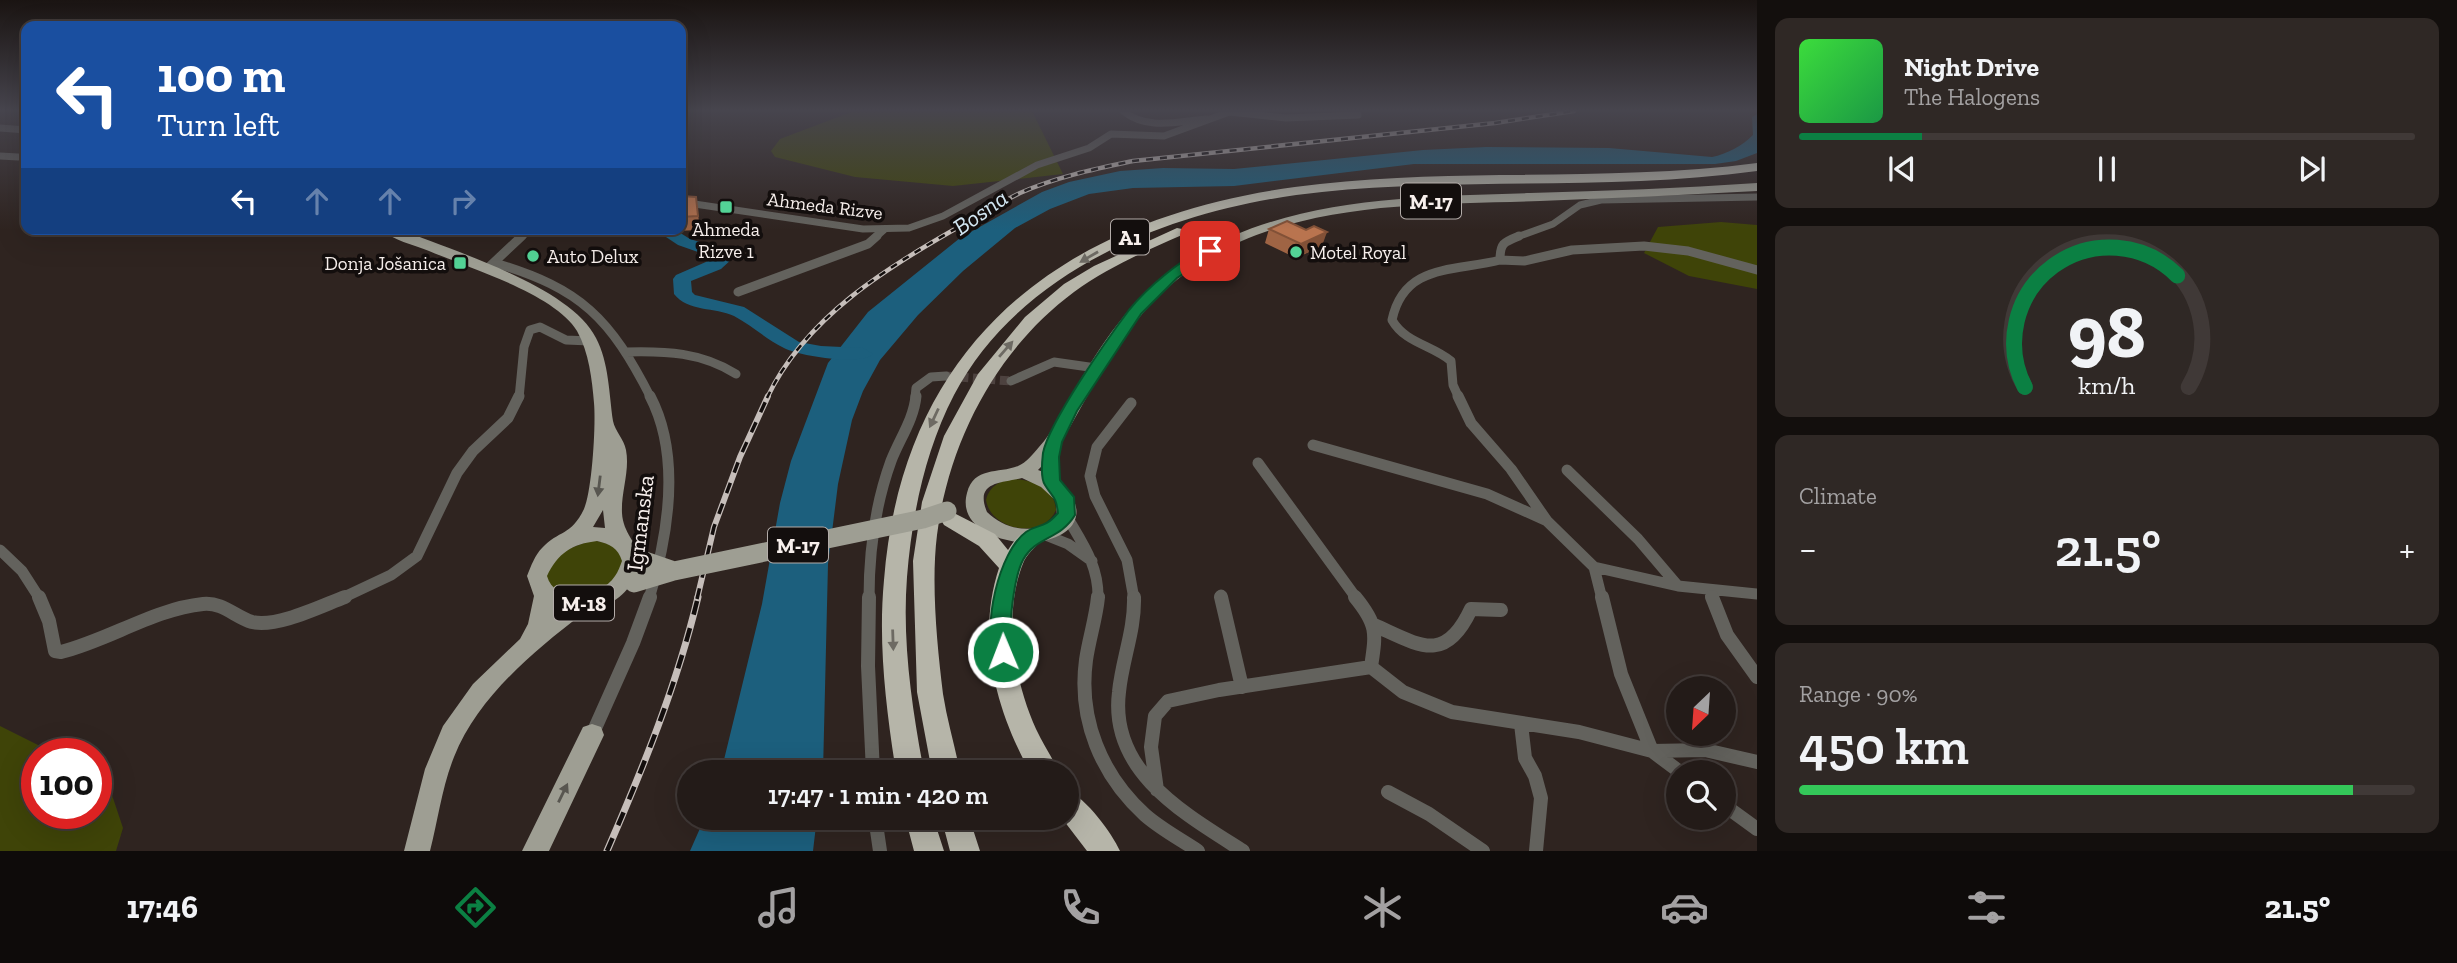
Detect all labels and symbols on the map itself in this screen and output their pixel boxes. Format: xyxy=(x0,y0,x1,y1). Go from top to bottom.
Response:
water label: Bosna xyxy=(947,183,1013,241)
road number: M-17 xyxy=(1401,184,1461,218)
street label: Ahmeda Rizve xyxy=(766,188,884,225)
marker: Ahmeda Rizve 1 xyxy=(718,199,734,215)
place label: Ahmeda Rizve 1 xyxy=(692,218,760,263)
road number: A1 xyxy=(1111,219,1149,254)
pin xyxy=(1180,221,1240,281)
place label: Motel Royal xyxy=(1310,241,1406,264)
marker: Motel Royal xyxy=(1288,244,1304,260)
place label: Auto Delux xyxy=(547,245,639,268)
marker: Auto Delux xyxy=(525,248,541,264)
one-way arrow xyxy=(1079,251,1098,263)
place label: Donja Jošanica xyxy=(324,252,446,275)
marker: Donja Jošanica xyxy=(452,255,468,271)
one-way arrow xyxy=(998,340,1014,358)
one-way arrow xyxy=(928,408,940,428)
street label: Igmanska xyxy=(620,473,660,573)
one-way arrow xyxy=(593,475,604,497)
road number: M-17 xyxy=(768,528,828,562)
road number: M-18 xyxy=(554,586,614,620)
position arrow xyxy=(966,615,1040,689)
one-way arrow xyxy=(888,629,899,651)
north arrow xyxy=(1666,676,1736,746)
speed limit sign: 100 xyxy=(21,738,112,829)
one-way arrow xyxy=(558,783,569,803)

